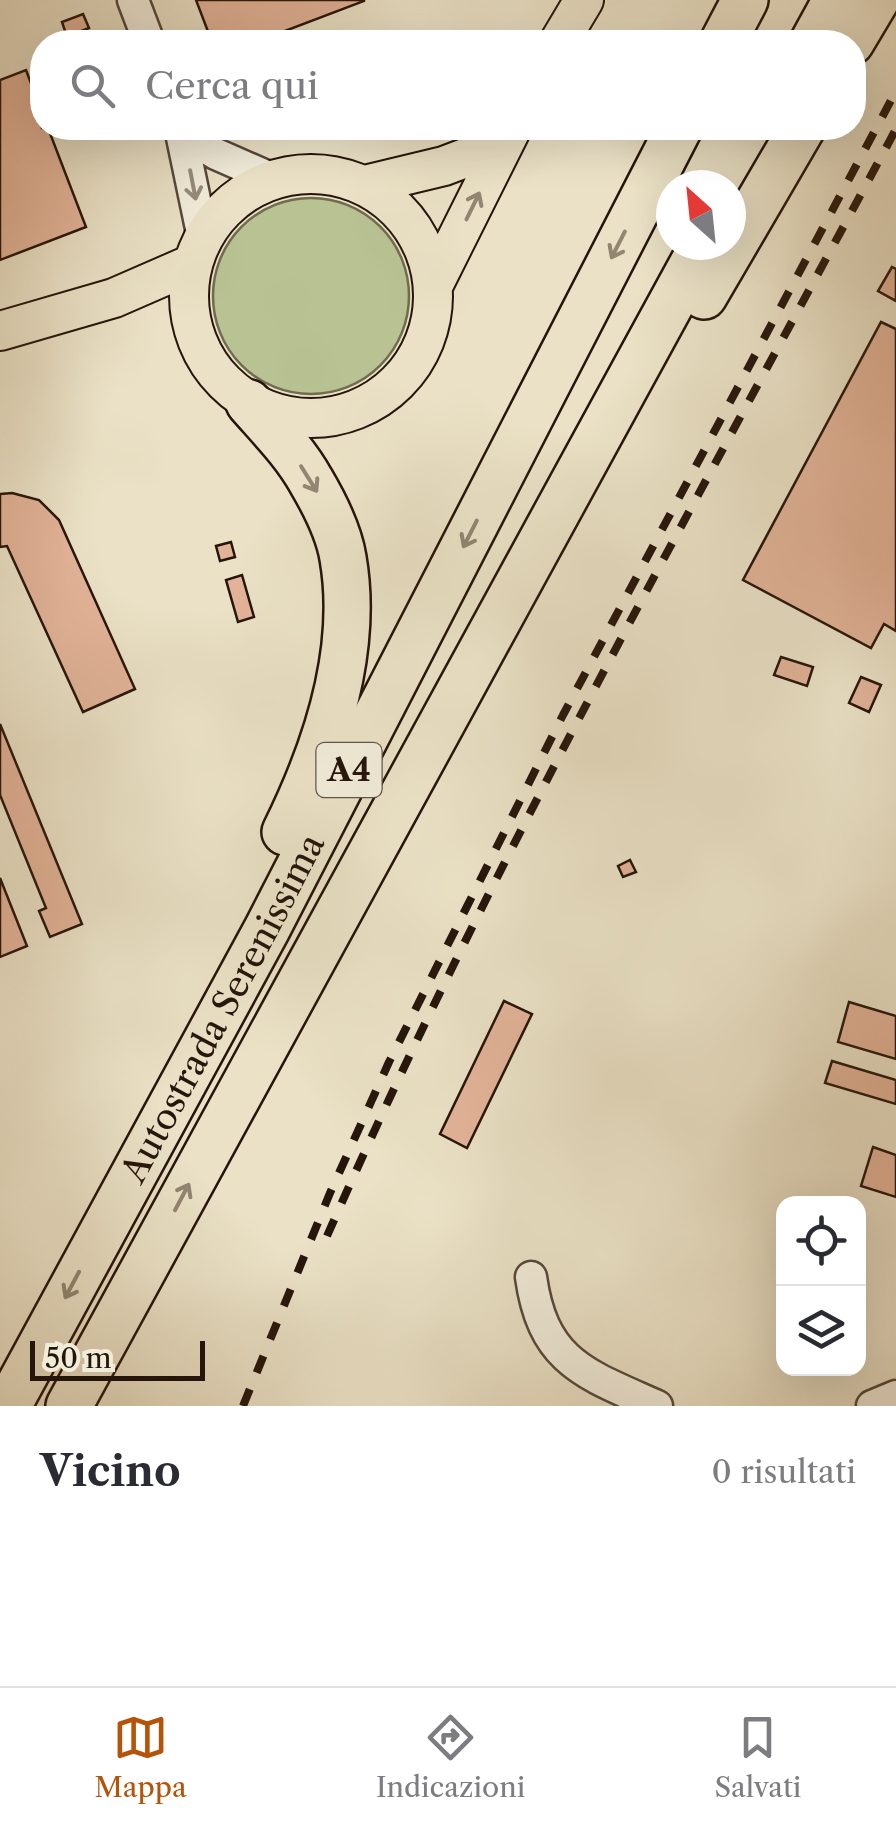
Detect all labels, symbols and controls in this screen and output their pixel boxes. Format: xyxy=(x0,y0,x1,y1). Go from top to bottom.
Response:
search box xyxy=(30,30,866,140)
icon: search xyxy=(65,58,120,113)
text: Cerca qui xyxy=(145,62,319,109)
one-way arrow xyxy=(184,169,203,201)
north arrow xyxy=(656,170,746,260)
one-way arrow xyxy=(464,192,483,222)
one-way arrow xyxy=(608,230,627,260)
one-way arrow xyxy=(298,465,319,493)
one-way arrow xyxy=(460,519,479,549)
road number: A4 xyxy=(316,743,382,797)
street label: Autostrada Serenissima xyxy=(111,826,333,1191)
one-way arrow xyxy=(172,1183,192,1212)
map controls xyxy=(776,1196,866,1376)
button: locate xyxy=(776,1196,866,1286)
one-way arrow xyxy=(62,1270,81,1300)
button: layers xyxy=(776,1286,866,1376)
scale bar xyxy=(30,1336,205,1380)
text: 50 m xyxy=(45,1341,112,1375)
text: Vicino xyxy=(40,1445,181,1497)
text: 0 risultati xyxy=(712,1452,856,1491)
tab: Mappa xyxy=(95,1710,187,1804)
tab: Indicazioni xyxy=(376,1710,525,1804)
tab: Salvati xyxy=(714,1710,801,1804)

